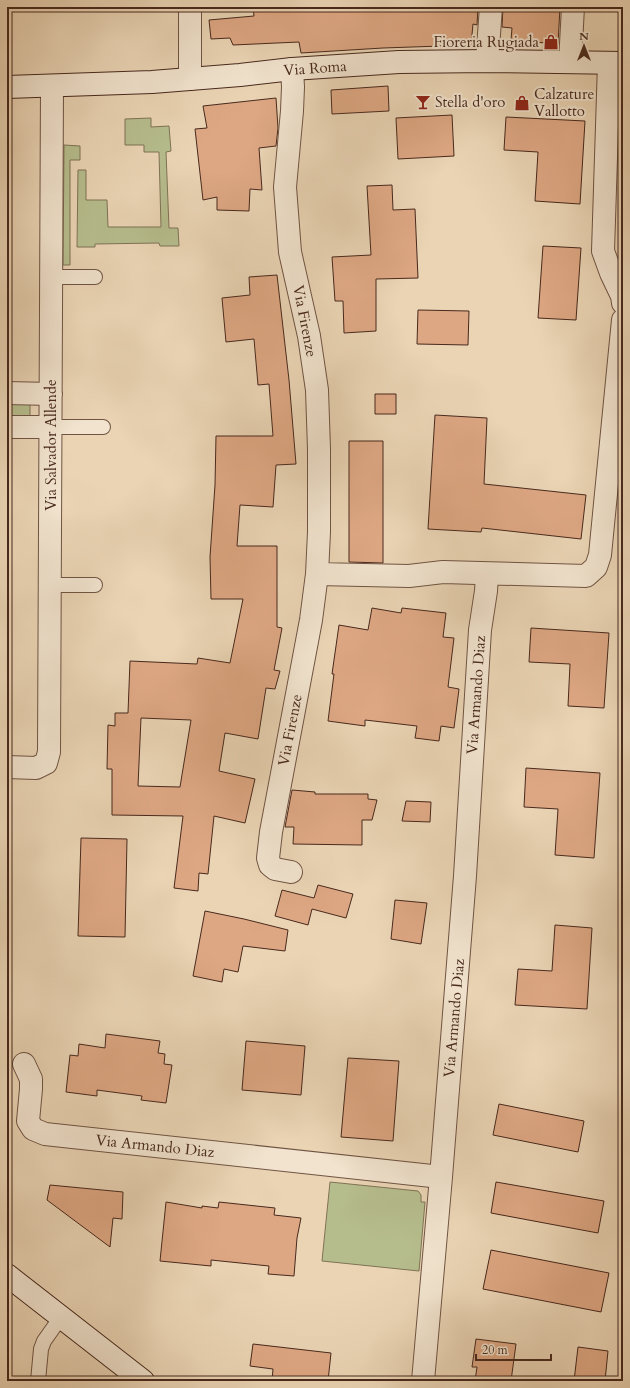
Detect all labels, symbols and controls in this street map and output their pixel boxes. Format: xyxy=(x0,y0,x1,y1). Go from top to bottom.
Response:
north arrow xyxy=(564,26,604,66)
text: N xyxy=(579,29,589,44)
place label: Fioreria Rugiada xyxy=(433,32,540,52)
shop icon: Fioreria Rugiada xyxy=(542,33,560,51)
street label: Via Roma xyxy=(283,56,348,80)
place label: Calzature Vallotto xyxy=(534,84,594,121)
place label: Stella d'oro xyxy=(435,92,505,112)
bar icon: Stella d'oro xyxy=(414,93,432,111)
shop icon: Calzature Vallotto xyxy=(513,94,531,112)
street label: Via Firenze xyxy=(288,283,322,359)
street label: Via Salvador Allende xyxy=(41,379,61,511)
street label: Via Armando Diaz xyxy=(462,635,490,755)
street label: Via Firenze xyxy=(273,692,307,768)
street label: Via Armando Diaz xyxy=(439,957,469,1078)
street label: Via Armando Diaz xyxy=(95,1130,216,1162)
scale bar xyxy=(476,1336,551,1362)
text: 20 m xyxy=(482,1342,509,1358)

